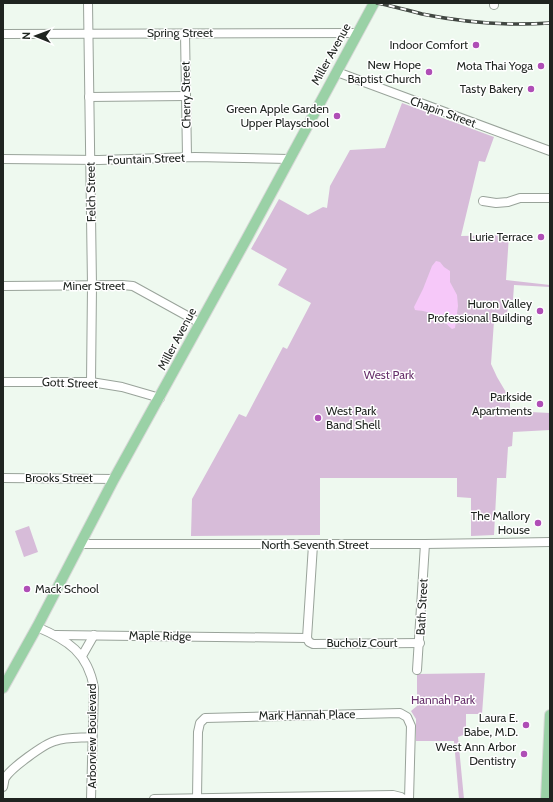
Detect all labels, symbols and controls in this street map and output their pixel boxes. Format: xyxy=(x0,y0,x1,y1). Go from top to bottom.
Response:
north arrow xyxy=(16,16,56,56)
street label: Miller Avenue xyxy=(307,20,354,87)
street label: Spring Street xyxy=(147,25,213,40)
text: N xyxy=(19,32,33,40)
place label: Indoor Comfort xyxy=(389,37,468,52)
marker: Indoor Comfort xyxy=(471,40,481,50)
place label: New Hope Baptist Church xyxy=(347,57,421,86)
place label: Mota Thai Yoga xyxy=(456,58,533,73)
street label: Cherry Street xyxy=(177,61,194,129)
marker: Mota Thai Yoga xyxy=(536,61,546,71)
marker: New Hope Baptist Church xyxy=(424,67,434,77)
place label: Tasty Bakery xyxy=(460,81,523,96)
marker: Tasty Bakery xyxy=(526,84,536,94)
street label: Chapin Street xyxy=(408,93,478,130)
place label: Green Apple Garden Upper Playschool xyxy=(226,101,329,130)
marker: Green Apple Garden Upper Playschool xyxy=(332,111,342,121)
street label: Fountain Street xyxy=(107,150,185,167)
street label: Felch Street xyxy=(82,162,99,222)
place label: Lurie Terrace xyxy=(469,229,533,244)
marker: Lurie Terrace xyxy=(536,232,546,242)
street label: Miner Street xyxy=(63,278,125,293)
place label: Huron Valley Professional Building xyxy=(427,296,533,325)
street label: Miller Avenue xyxy=(154,305,199,373)
marker: Huron Valley Professional Building xyxy=(535,306,545,316)
park label: West Park xyxy=(364,367,415,382)
street label: Gott Street xyxy=(42,374,98,391)
place label: Parkside Apartments xyxy=(472,389,532,418)
marker: Parkside Apartments xyxy=(535,399,545,409)
place label: West Park Band Shell xyxy=(326,403,380,432)
marker: West Park Band Shell xyxy=(313,413,323,423)
street label: Brooks Street xyxy=(25,470,93,485)
place label: The Mallory House xyxy=(471,508,530,537)
marker: The Mallory House xyxy=(533,518,543,528)
street label: North Seventh Street xyxy=(261,537,369,552)
street label: Bath Street xyxy=(413,578,430,636)
place label: Mack School xyxy=(35,581,99,596)
marker: Mack School xyxy=(22,584,32,594)
street label: Maple Ridge xyxy=(129,627,191,644)
street label: Bucholz Court xyxy=(326,635,398,650)
street label: Arborview Boulevard xyxy=(84,683,99,789)
park label: Hannah Park xyxy=(411,692,476,707)
street label: Mark Hannah Place xyxy=(259,706,355,723)
place label: Laura E. Babe, M.D. xyxy=(464,710,518,739)
marker: Laura E. Babe, M.D. xyxy=(521,720,531,730)
place label: West Ann Arbor Dentistry xyxy=(436,739,516,768)
marker: West Ann Arbor Dentistry xyxy=(519,749,529,759)

